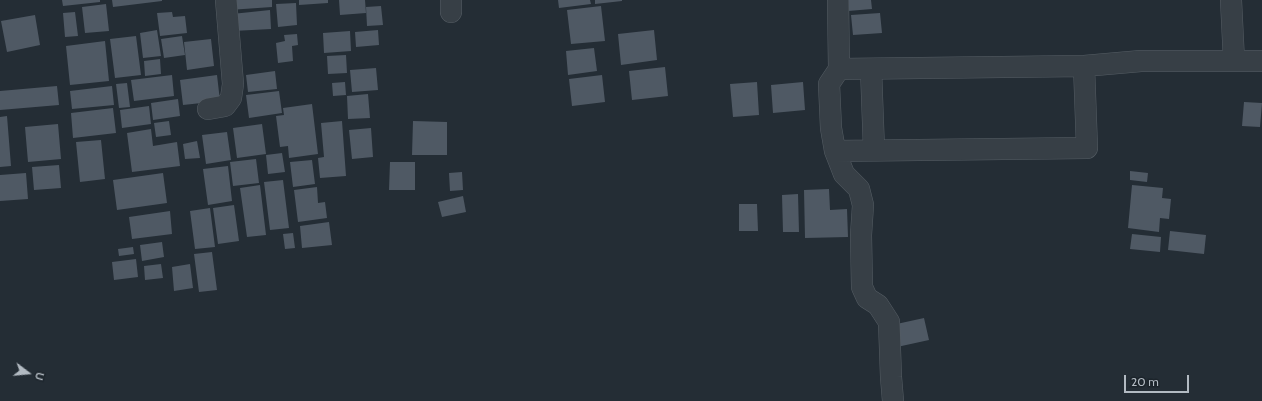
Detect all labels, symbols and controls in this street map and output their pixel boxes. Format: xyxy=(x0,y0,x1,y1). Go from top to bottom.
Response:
north arrow xyxy=(8,353,48,393)
scale bar xyxy=(1126,367,1191,393)
text: U xyxy=(32,371,47,382)
text: 20 m xyxy=(1131,374,1159,389)

